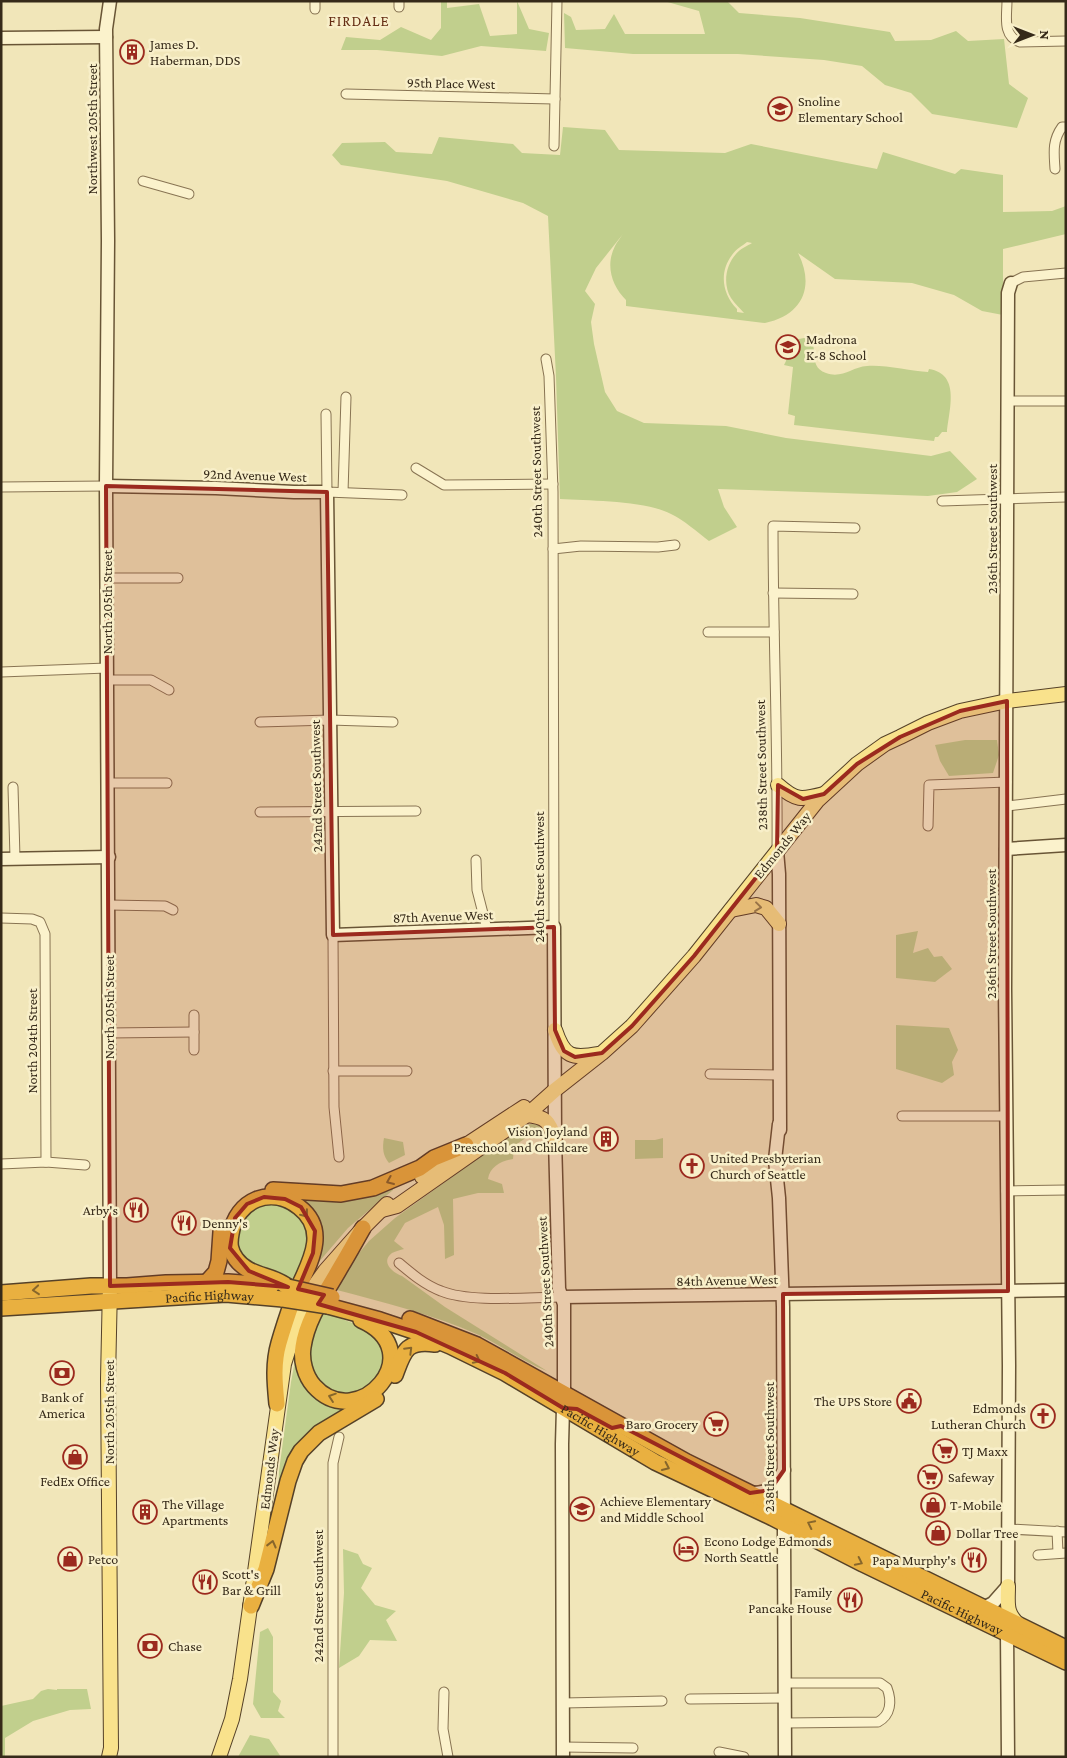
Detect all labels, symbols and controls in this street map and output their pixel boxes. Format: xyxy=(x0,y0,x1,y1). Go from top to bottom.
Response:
north arrow xyxy=(1007,10,1057,60)
district label: FIRDALE xyxy=(328,13,390,29)
text: N xyxy=(1037,30,1053,40)
place label: James D. Haberman, DDS xyxy=(148,36,241,68)
building icon: James D. Haberman, DDS xyxy=(119,39,145,65)
street label: Northwest 205th Street xyxy=(84,63,100,194)
street label: 95th Place West xyxy=(407,74,496,92)
place label: Snoline Elementary School xyxy=(798,93,903,125)
school or university icon: Snoline Elementary School xyxy=(767,96,793,122)
place label: Madrona K-8 School xyxy=(806,331,867,363)
school or university icon: Madrona K-8 School xyxy=(775,334,801,360)
street label: 240th Street Southwest xyxy=(527,406,545,538)
street label: 236th Street Southwest xyxy=(984,464,1000,594)
street label: 92nd Avenue West xyxy=(203,465,307,485)
street label: North 205th Street xyxy=(99,549,115,654)
street label: 238th Street Southwest xyxy=(752,699,770,830)
street label: 242nd Street Southwest xyxy=(307,719,325,853)
street label: Edmonds Way xyxy=(750,808,814,882)
street label: 240th Street Southwest xyxy=(531,811,547,943)
street label: 236th Street Southwest xyxy=(983,869,999,999)
one-way arrow xyxy=(754,902,763,912)
street label: 87th Avenue West xyxy=(393,906,494,926)
street label: North 205th Street xyxy=(101,954,117,1059)
street label: North 204th Street xyxy=(24,988,40,1094)
place label: Vision Joyland Preschool and Childcare xyxy=(454,1123,589,1155)
building icon: Vision Joyland Preschool and Childcare xyxy=(593,1126,619,1152)
place label: United Presbyterian Church of Seattle xyxy=(710,1150,822,1182)
church icon: United Presbyterian Church of Seattle xyxy=(679,1153,705,1179)
one-way arrow xyxy=(386,1175,395,1186)
restaurant icon: Arby's xyxy=(123,1197,149,1223)
place label: Arby's xyxy=(83,1202,118,1218)
one-way arrow xyxy=(300,1208,308,1217)
restaurant icon: Denny's xyxy=(171,1210,197,1236)
place label: Denny's xyxy=(202,1215,248,1231)
street label: 240th Street Southwest xyxy=(534,1216,556,1348)
street label: 84th Avenue West xyxy=(676,1271,778,1289)
one-way arrow xyxy=(31,1285,39,1296)
street label: Pacific Highway xyxy=(165,1286,255,1306)
one-way arrow xyxy=(403,1347,412,1356)
one-way arrow xyxy=(472,1354,481,1364)
street label: North 205th Street xyxy=(101,1359,117,1464)
bank icon: Bank of America xyxy=(49,1360,75,1386)
street label: 238th Street Southwest xyxy=(761,1381,777,1512)
public building icon: The UPS Store xyxy=(896,1388,922,1414)
place label: Bank of America xyxy=(39,1389,86,1421)
one-way arrow xyxy=(328,1393,337,1403)
place label: The UPS Store xyxy=(814,1393,892,1409)
street label: Pacific Highway xyxy=(558,1400,643,1460)
place label: Edmonds Lutheran Church xyxy=(931,1400,1026,1432)
church icon: Edmonds Lutheran Church xyxy=(1030,1403,1056,1429)
supermarket icon: Baro Grocery xyxy=(703,1411,729,1437)
place label: Baro Grocery xyxy=(626,1416,699,1432)
street label: Edmonds Way xyxy=(256,1427,282,1510)
supermarket icon: TJ Maxx xyxy=(932,1438,958,1464)
place label: TJ Maxx xyxy=(962,1443,1008,1459)
shop icon: FedEx Office xyxy=(62,1444,88,1470)
one-way arrow xyxy=(661,1461,670,1472)
supermarket icon: Safeway xyxy=(917,1464,943,1490)
place label: Safeway xyxy=(948,1469,995,1485)
place label: FedEx Office xyxy=(40,1473,110,1489)
shop icon: T-Mobile xyxy=(920,1492,946,1518)
place label: Achieve Elementary and Middle School xyxy=(600,1493,712,1525)
place label: The Village Apartments xyxy=(162,1496,228,1528)
school or university icon: Achieve Elementary and Middle School xyxy=(569,1496,595,1522)
place label: T-Mobile xyxy=(950,1497,1002,1513)
building icon: The Village Apartments xyxy=(132,1499,158,1525)
one-way arrow xyxy=(807,1519,816,1530)
shop icon: Dollar Tree xyxy=(925,1520,951,1546)
place label: Dollar Tree xyxy=(956,1525,1018,1541)
street label: 242nd Street Southwest xyxy=(310,1529,326,1662)
place label: Econo Lodge Edmonds North Seattle xyxy=(704,1533,832,1565)
hotel icon: Econo Lodge Edmonds North Seattle xyxy=(673,1536,699,1562)
one-way arrow xyxy=(266,1539,277,1548)
shop icon: Petco xyxy=(57,1546,83,1572)
restaurant icon: Papa Murphy's xyxy=(961,1547,987,1573)
place label: Petco xyxy=(88,1551,118,1567)
place label: Papa Murphy's xyxy=(872,1552,956,1568)
one-way arrow xyxy=(854,1556,863,1566)
place label: Scott's Bar & Grill xyxy=(222,1566,281,1598)
restaurant icon: Scott's Bar & Grill xyxy=(192,1569,218,1595)
place label: Family Pancake House xyxy=(748,1584,833,1616)
street label: Pacific Highway xyxy=(919,1585,1006,1639)
restaurant icon: Family Pancake House xyxy=(837,1587,863,1613)
bank icon: Chase xyxy=(137,1633,163,1659)
place label: Chase xyxy=(168,1638,202,1654)

